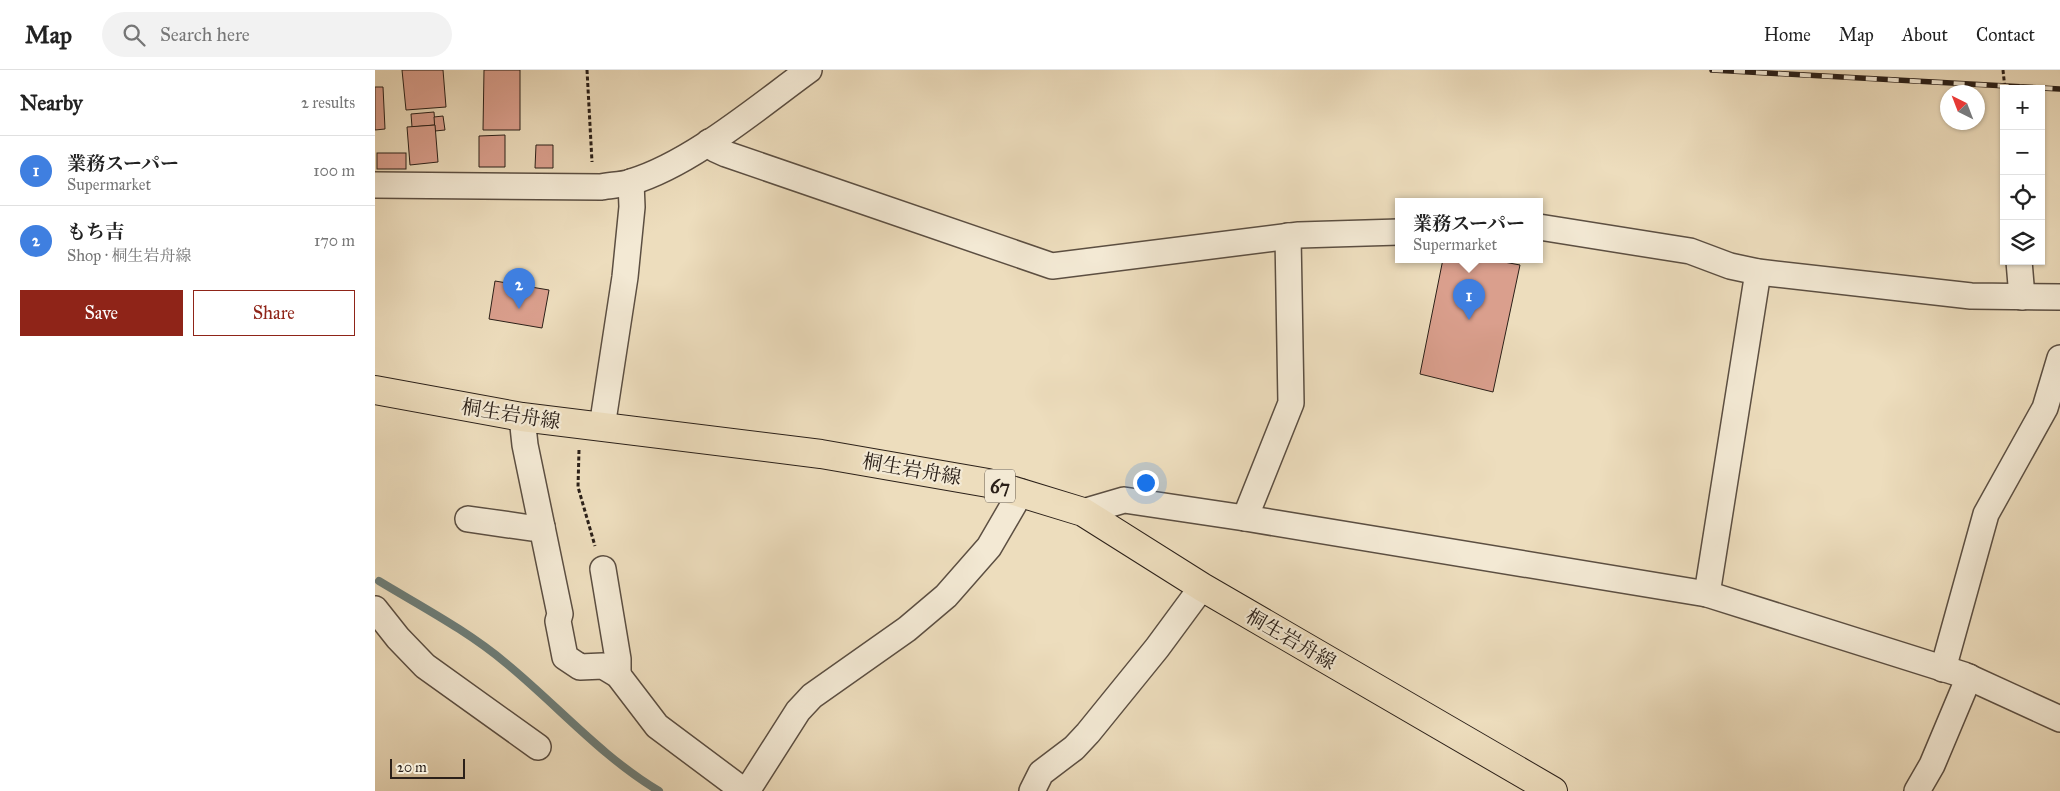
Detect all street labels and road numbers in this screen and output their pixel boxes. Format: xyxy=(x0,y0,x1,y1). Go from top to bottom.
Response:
street label: 桐生岩舟線 xyxy=(460,394,562,434)
street label: 桐生岩舟線 xyxy=(861,448,963,490)
road number: 67 xyxy=(985,470,1015,502)
street label: 桐生岩舟線 xyxy=(1242,604,1340,674)

